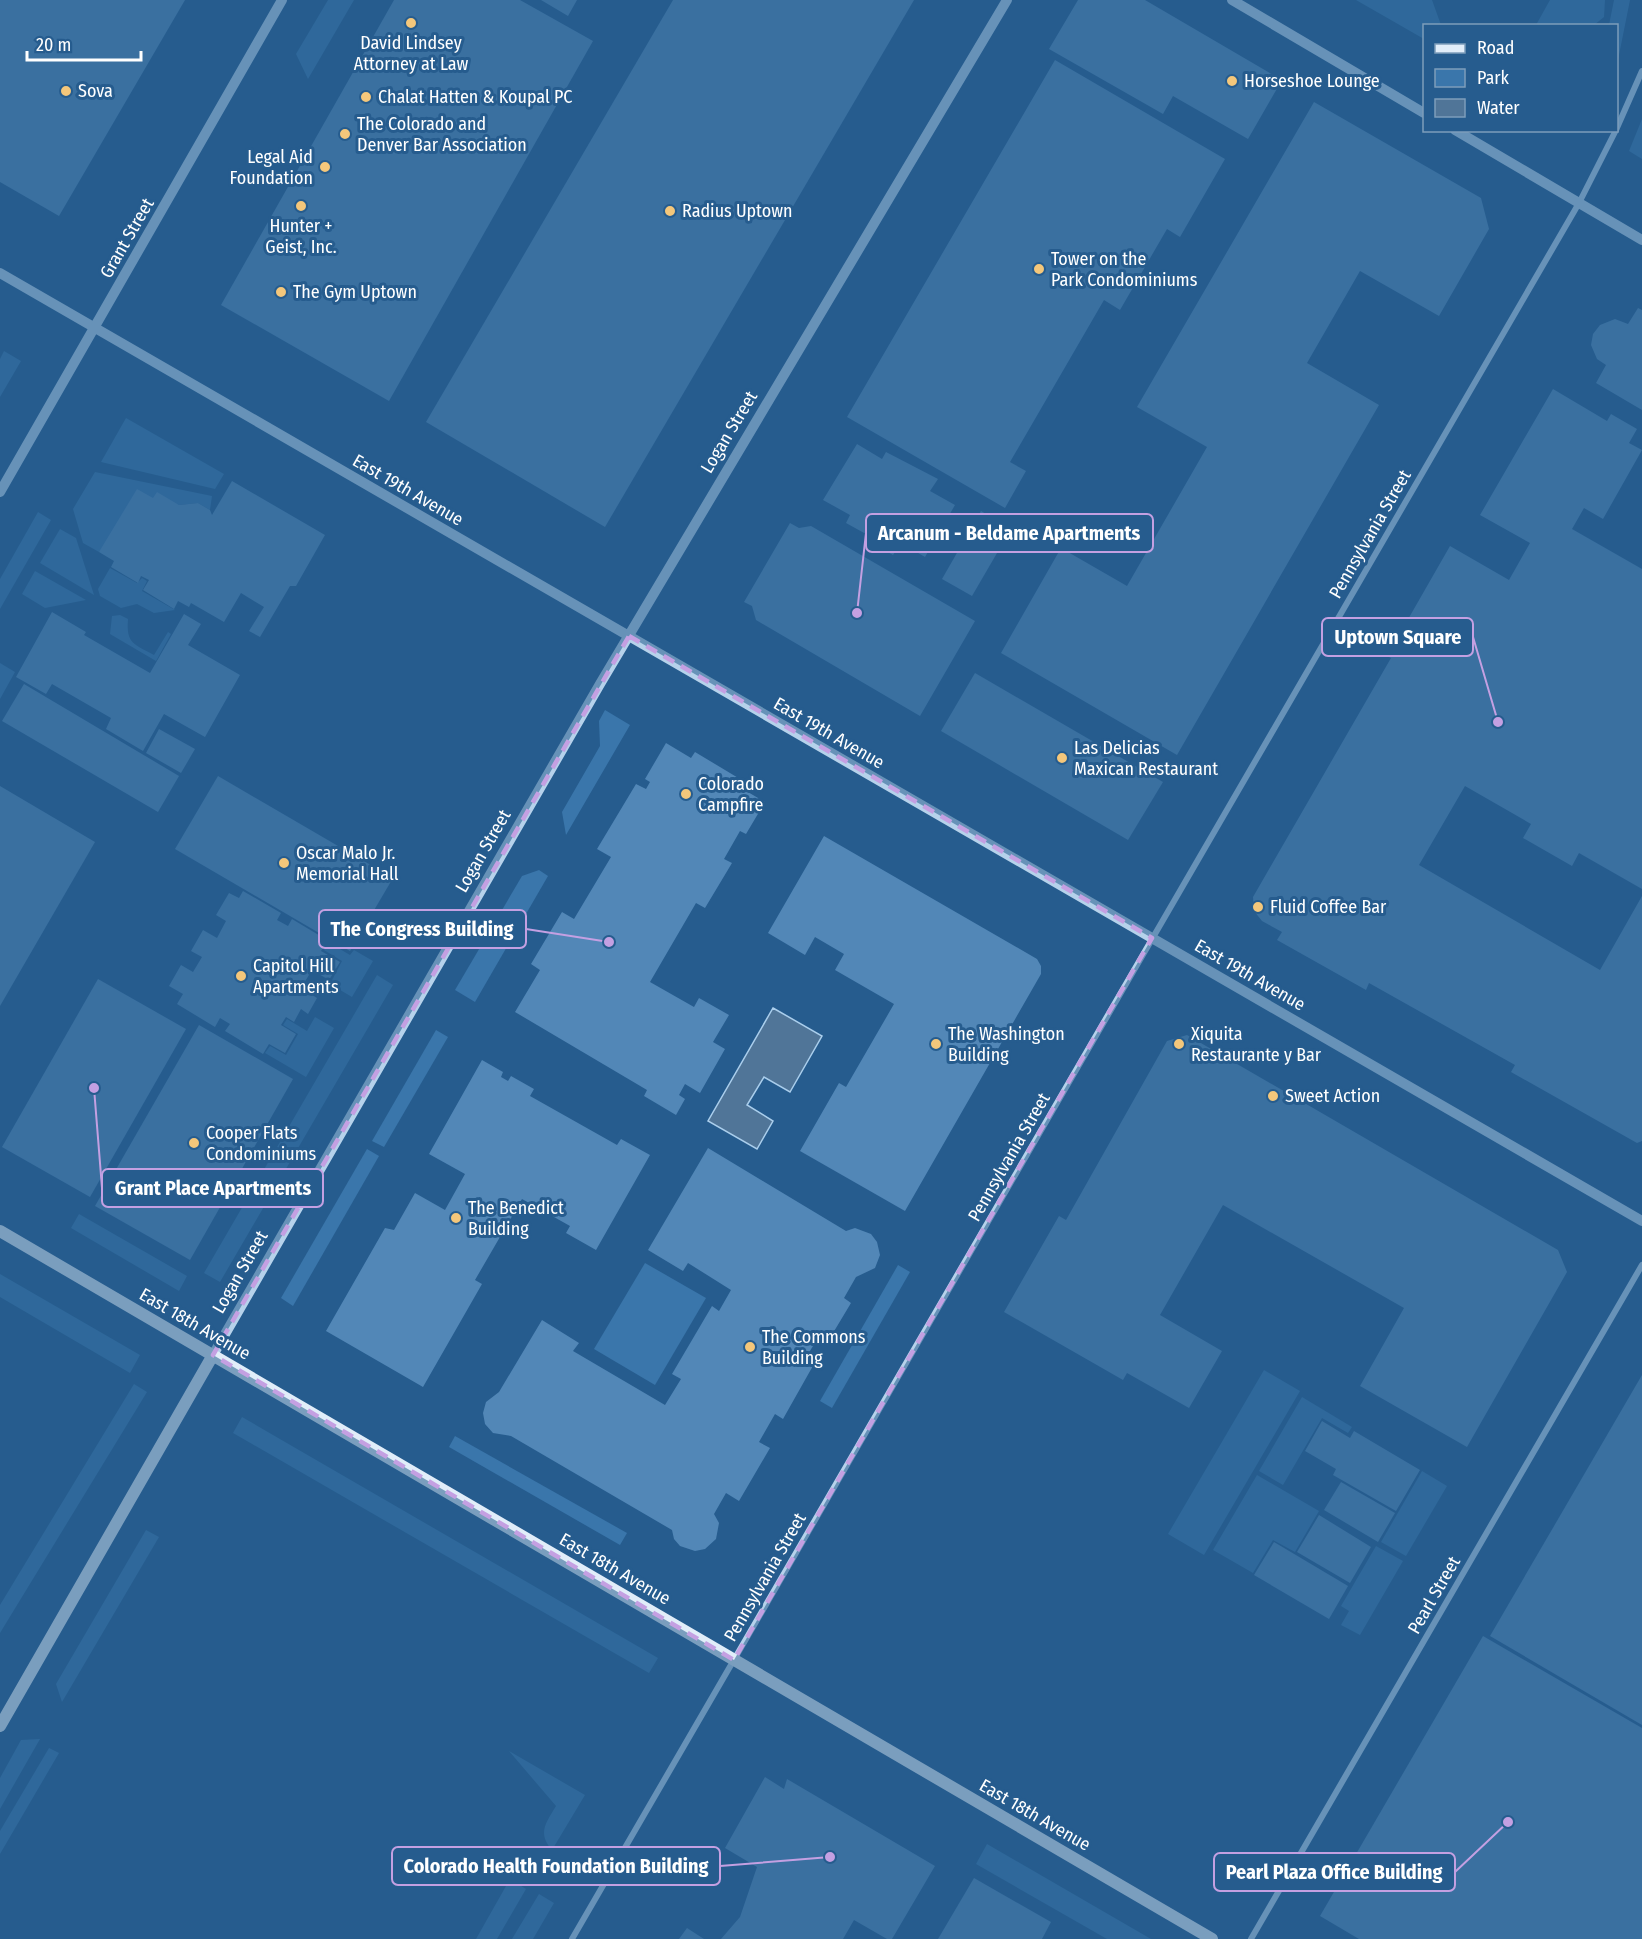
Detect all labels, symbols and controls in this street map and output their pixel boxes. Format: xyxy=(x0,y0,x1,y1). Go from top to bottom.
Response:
marker: David Lindsey Attorney at Law xyxy=(404,16,418,30)
scale bar xyxy=(27,24,141,62)
legend xyxy=(1423,24,1618,132)
place label: David Lindsey Attorney at Law xyxy=(354,32,469,75)
text: 20 m xyxy=(36,34,71,56)
text: Road xyxy=(1477,37,1514,59)
text: Park xyxy=(1477,67,1510,89)
place label: Horseshoe Lounge xyxy=(1244,70,1380,92)
marker: Horseshoe Lounge xyxy=(1225,74,1239,88)
place label: Sova xyxy=(78,80,113,102)
marker: Sova xyxy=(59,84,73,98)
place label: Chalat Hatten & Koupal PC xyxy=(378,86,572,108)
marker: Chalat Hatten & Koupal PC xyxy=(359,90,373,104)
text: Water xyxy=(1477,97,1520,119)
place label: The Colorado and Denver Bar Association xyxy=(357,113,527,156)
marker: The Colorado and Denver Bar Association xyxy=(338,127,352,141)
place label: Legal Aid Foundation xyxy=(230,146,313,189)
marker: Legal Aid Foundation xyxy=(318,160,332,174)
street label: Grant Street xyxy=(95,194,159,282)
marker: Hunter + Geist, Inc. xyxy=(294,199,308,213)
place label: Radius Uptown xyxy=(682,200,792,222)
marker: Radius Uptown xyxy=(663,204,677,218)
place label: Hunter + Geist, Inc. xyxy=(265,215,337,258)
place label: Tower on the Park Condominiums xyxy=(1051,248,1198,291)
marker: Tower on the Park Condominiums xyxy=(1032,262,1046,276)
place label: The Gym Uptown xyxy=(293,281,417,303)
marker: The Gym Uptown xyxy=(274,285,288,299)
street label: Logan Street xyxy=(696,387,762,477)
street label: East 19th Avenue xyxy=(349,449,467,531)
street label: Pennsylvania Street xyxy=(1324,466,1416,602)
callout: Arcanum - Beldame Apartments xyxy=(866,514,1153,552)
text: Arcanum - Beldame Apartments xyxy=(877,521,1141,545)
callout: Uptown Square xyxy=(1322,618,1473,656)
text: Uptown Square xyxy=(1335,625,1461,649)
street label: East 19th Avenue xyxy=(770,692,888,774)
place label: Las Delicias Maxican Restaurant xyxy=(1074,737,1218,780)
marker: Las Delicias Maxican Restaurant xyxy=(1055,751,1069,765)
place label: Colorado Campfire xyxy=(698,773,764,816)
marker: Colorado Campfire xyxy=(679,787,693,801)
street label: Logan Street xyxy=(450,806,516,896)
place label: Oscar Malo Jr. Memorial Hall xyxy=(296,842,399,885)
marker: Oscar Malo Jr. Memorial Hall xyxy=(277,856,291,870)
place label: Fluid Coffee Bar xyxy=(1270,896,1387,918)
marker: Fluid Coffee Bar xyxy=(1251,900,1265,914)
callout: The Congress Building xyxy=(319,910,526,948)
text: The Congress Building xyxy=(331,917,513,941)
street label: East 19th Avenue xyxy=(1191,934,1309,1016)
place label: Capitol Hill Apartments xyxy=(253,955,339,998)
marker: Capitol Hill Apartments xyxy=(234,969,248,983)
place label: The Washington Building xyxy=(948,1023,1065,1066)
place label: Xiquita Restaurante y Bar xyxy=(1191,1023,1322,1066)
marker: The Washington Building xyxy=(929,1037,943,1051)
marker: Xiquita Restaurante y Bar xyxy=(1172,1037,1186,1051)
place label: Sweet Action xyxy=(1285,1085,1380,1107)
street label: Pennsylvania Street xyxy=(963,1089,1055,1225)
marker: Sweet Action xyxy=(1266,1089,1280,1103)
place label: Cooper Flats Condominiums xyxy=(206,1122,317,1165)
marker: Cooper Flats Condominiums xyxy=(187,1136,201,1150)
callout: Grant Place Apartments xyxy=(102,1169,323,1207)
text: Grant Place Apartments xyxy=(115,1176,311,1200)
place label: The Benedict Building xyxy=(468,1197,564,1240)
marker: The Benedict Building xyxy=(449,1211,463,1225)
street label: Logan Street xyxy=(207,1227,273,1317)
street label: East 18th Avenue xyxy=(136,1283,254,1365)
place label: The Commons Building xyxy=(762,1326,866,1369)
marker: The Commons Building xyxy=(743,1340,757,1354)
street label: Pennsylvania Street xyxy=(719,1509,811,1645)
street label: East 18th Avenue xyxy=(556,1528,674,1610)
street label: Pearl Street xyxy=(1403,1552,1465,1638)
street label: East 18th Avenue xyxy=(976,1774,1094,1856)
callout: Colorado Health Foundation Building xyxy=(392,1847,720,1885)
callout: Pearl Plaza Office Building xyxy=(1214,1853,1455,1891)
text: Colorado Health Foundation Building xyxy=(404,1854,708,1878)
text: Pearl Plaza Office Building xyxy=(1226,1860,1442,1884)

